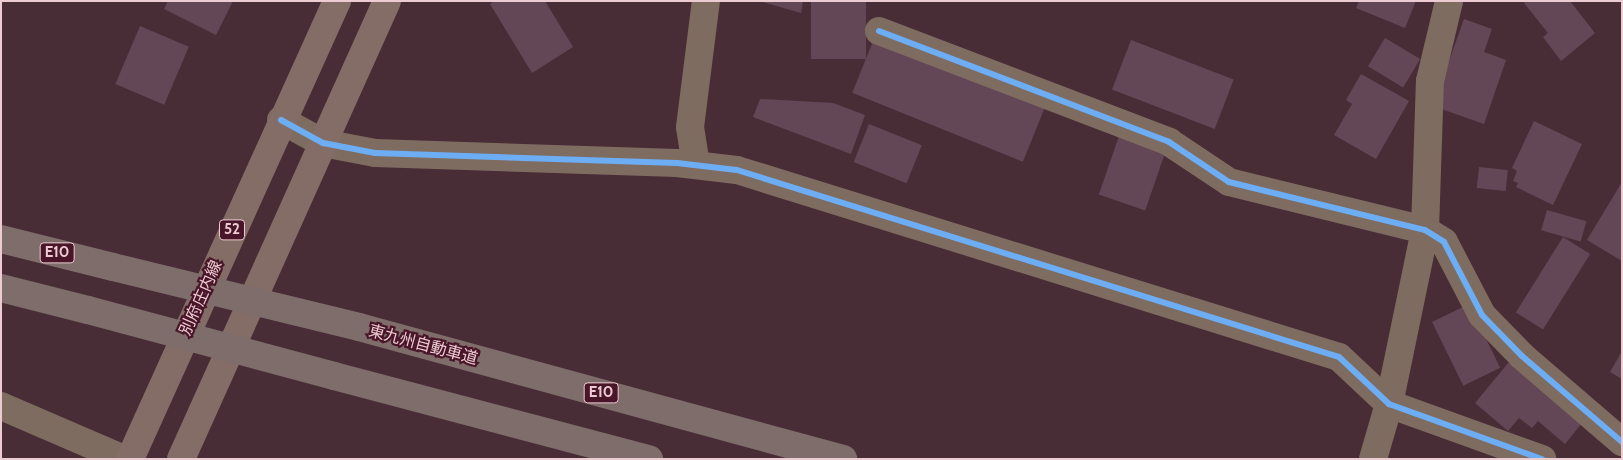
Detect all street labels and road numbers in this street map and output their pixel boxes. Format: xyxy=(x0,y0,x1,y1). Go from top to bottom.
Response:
road number: 52 xyxy=(218,218,246,242)
road number: E10 xyxy=(40,240,74,266)
street label: 別府庄内線 xyxy=(176,258,226,338)
street label: 東九州自動車道 xyxy=(366,321,480,369)
road number: E10 xyxy=(584,380,618,406)

